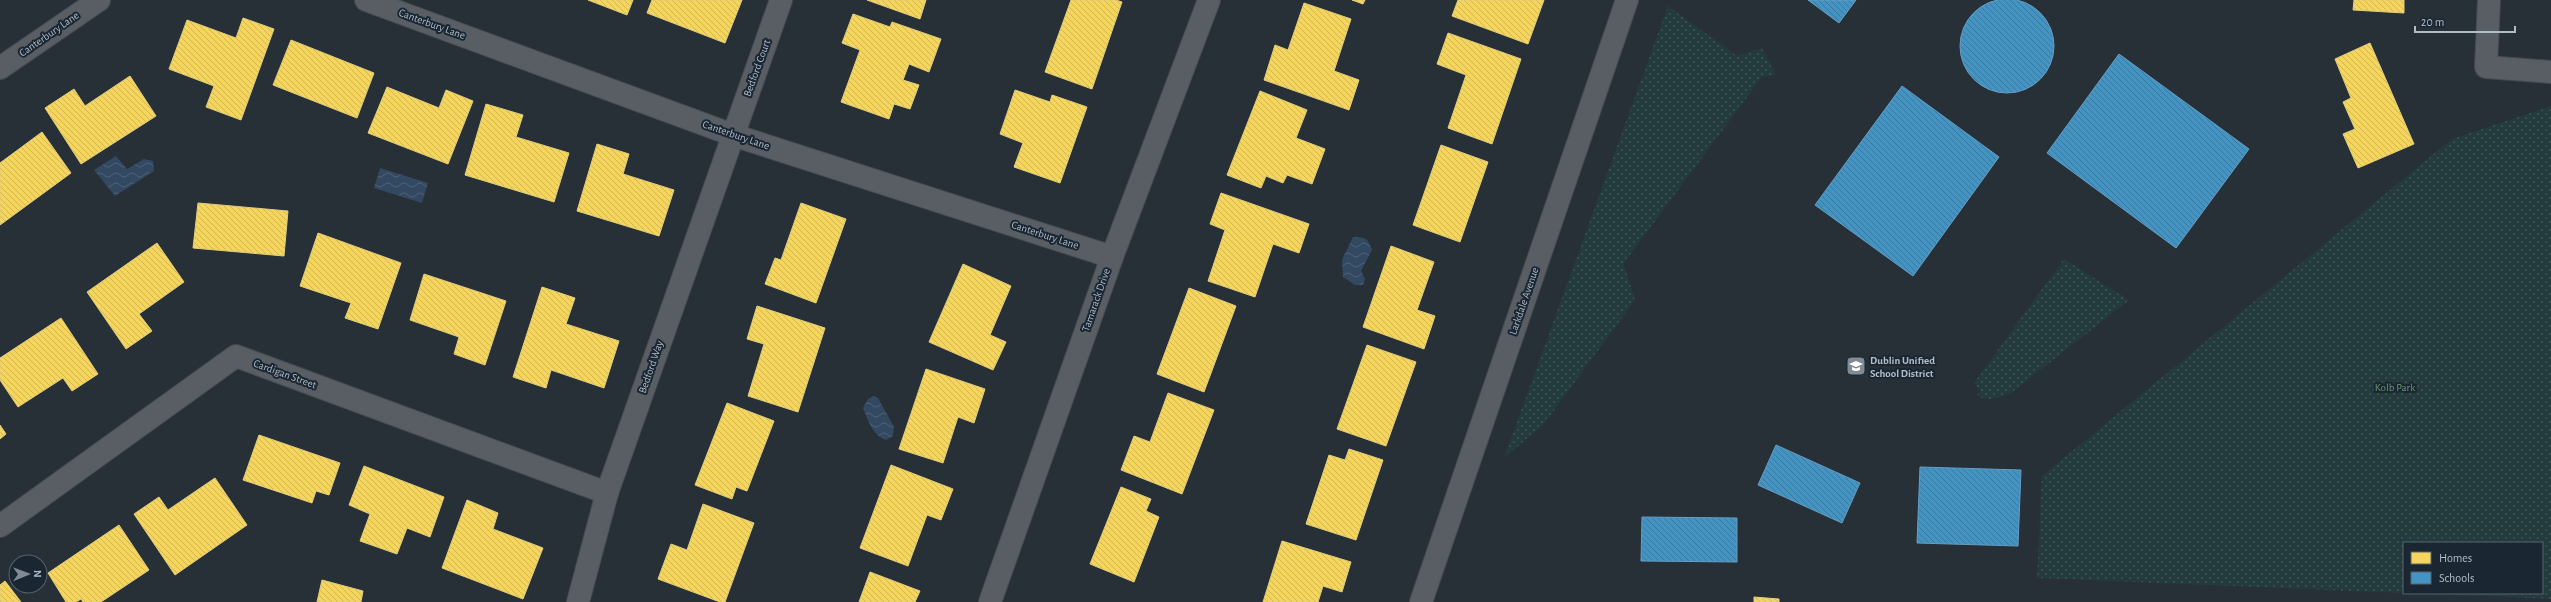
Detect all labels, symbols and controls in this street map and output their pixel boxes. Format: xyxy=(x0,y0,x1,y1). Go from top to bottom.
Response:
street label: Canterbury Lane xyxy=(397,7,467,41)
scale bar xyxy=(2415,8,2515,34)
street label: Canterbury Lane xyxy=(17,9,81,59)
text: 20 m xyxy=(2421,16,2444,28)
street label: Bedford Court xyxy=(742,38,773,98)
street label: Canterbury Lane xyxy=(701,118,771,152)
street label: Canterbury Lane xyxy=(1010,219,1080,251)
street label: Larkdale Avenue xyxy=(1507,266,1541,336)
street label: Tamarack Drive xyxy=(1080,267,1112,333)
street label: Bedford Way xyxy=(637,339,665,395)
school or university icon: Dublin Unified School District xyxy=(1845,355,1867,377)
place label: Dublin Unified School District xyxy=(1870,355,1935,379)
street label: Cardigan Street xyxy=(252,358,318,391)
park label: Kolb Park xyxy=(2375,382,2415,393)
legend xyxy=(2403,542,2543,594)
text: Homes xyxy=(2439,552,2472,564)
north arrow xyxy=(8,554,48,594)
text: N xyxy=(32,570,43,578)
text: Schools xyxy=(2439,572,2474,584)

